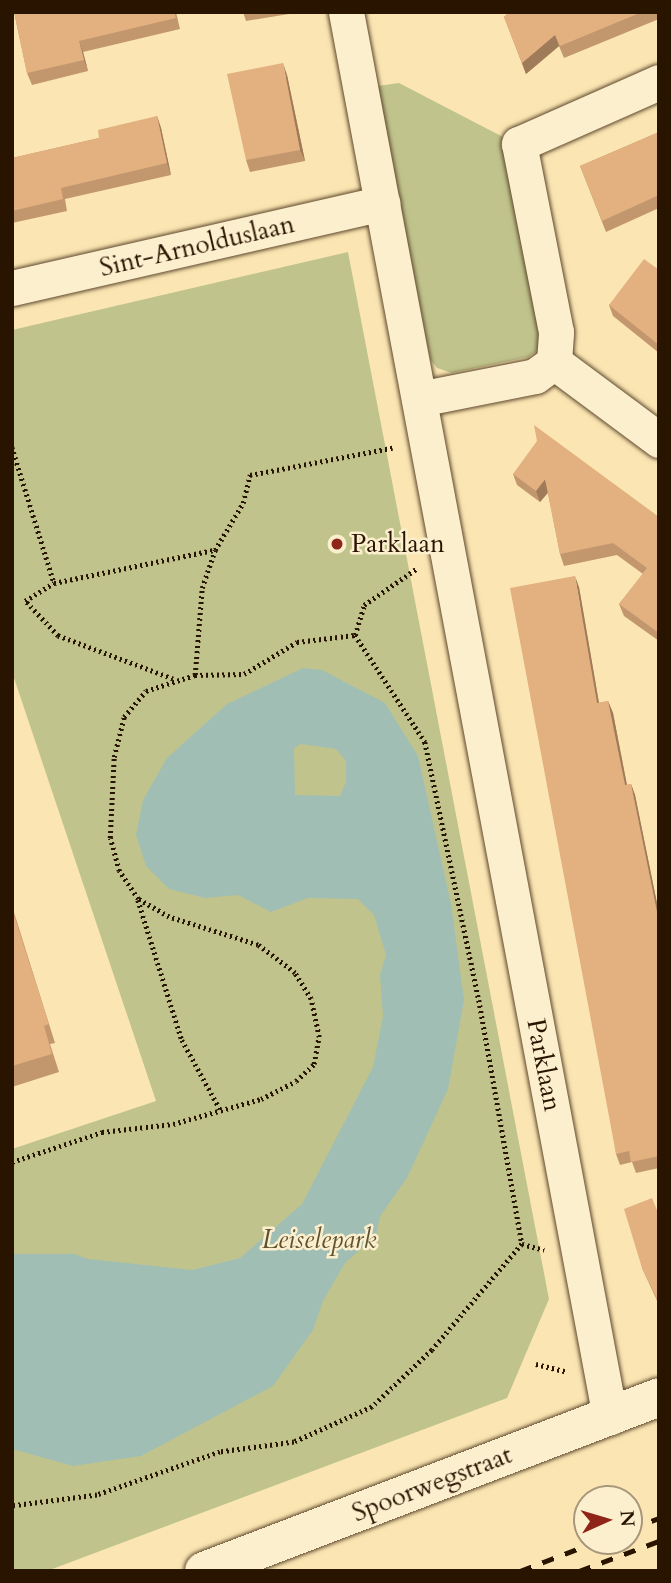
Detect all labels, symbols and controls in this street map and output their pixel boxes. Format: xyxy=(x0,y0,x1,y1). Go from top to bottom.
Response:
street label: Sint-Arnolduslaan xyxy=(97,208,297,284)
place label: Parklaan xyxy=(351,528,445,560)
marker: Parklaan xyxy=(329,536,345,552)
street label: Parklaan xyxy=(520,1016,568,1114)
park label: Leiselepark xyxy=(262,1224,376,1256)
street label: Spoorwegstraat xyxy=(348,1439,516,1529)
north arrow xyxy=(573,1485,643,1555)
text: N xyxy=(613,1510,640,1528)

